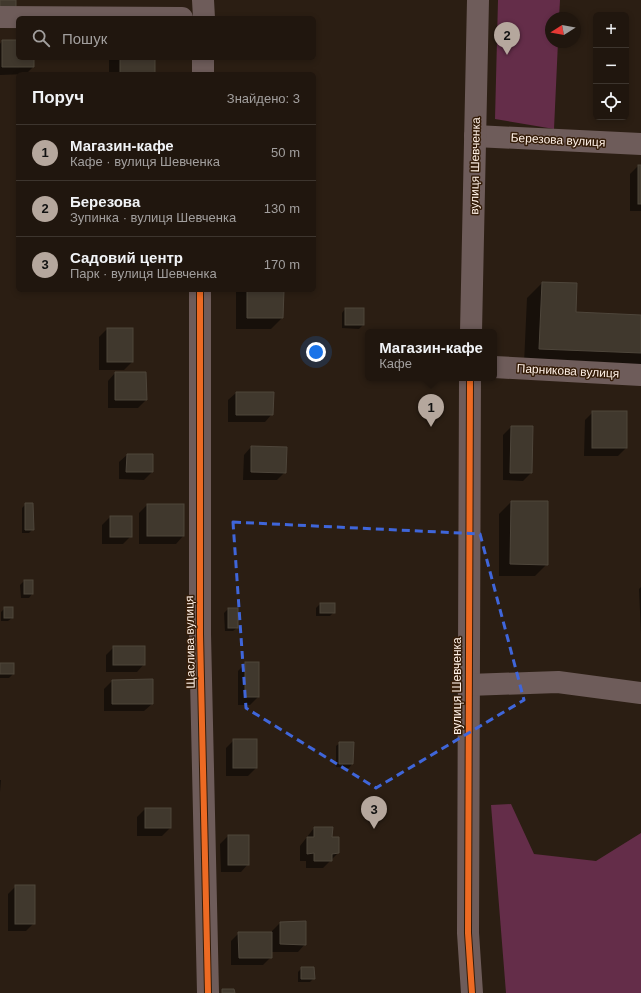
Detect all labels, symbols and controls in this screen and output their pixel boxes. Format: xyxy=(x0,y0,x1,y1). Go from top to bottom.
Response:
north arrow xyxy=(545,12,581,48)
map controls xyxy=(593,12,629,120)
button: + xyxy=(593,12,629,48)
search box xyxy=(16,16,316,60)
pin: 2 xyxy=(494,22,520,55)
icon: search xyxy=(30,27,52,49)
text: Пошук xyxy=(62,30,107,47)
button: − xyxy=(593,48,629,84)
button: locate xyxy=(593,84,629,120)
text: Поруч xyxy=(32,88,84,107)
text: Знайдено: 3 xyxy=(227,91,300,106)
street label: вулиця Шевченка xyxy=(467,117,483,215)
street label: Березова вулиця xyxy=(510,131,606,149)
text: Магазин-кафе xyxy=(70,137,174,154)
text: 1 xyxy=(41,145,49,160)
text: 50 m xyxy=(271,145,300,160)
text: Кафе · вулиця Шевченка xyxy=(70,154,220,169)
text: Березова xyxy=(70,193,140,210)
text: 2 xyxy=(41,201,49,216)
text: 130 m xyxy=(264,201,300,216)
text: Зупинка · вулиця Шевченка xyxy=(70,210,236,225)
text: Садовий центр xyxy=(70,249,183,266)
text: 3 xyxy=(41,257,49,272)
text: 170 m xyxy=(264,257,300,272)
text: Парк · вулиця Шевченка xyxy=(70,266,217,281)
popup xyxy=(365,329,497,381)
text: Магазин-кафе xyxy=(379,339,483,356)
your location xyxy=(306,342,326,362)
text: Кафе xyxy=(379,356,412,371)
street label: Парникова вулиця xyxy=(516,361,620,381)
pin: 1 xyxy=(418,394,444,427)
street label: Щаслива вулиця xyxy=(182,595,198,689)
street label: вулиця Шевченка xyxy=(450,637,464,735)
pin: 3 xyxy=(361,796,387,829)

